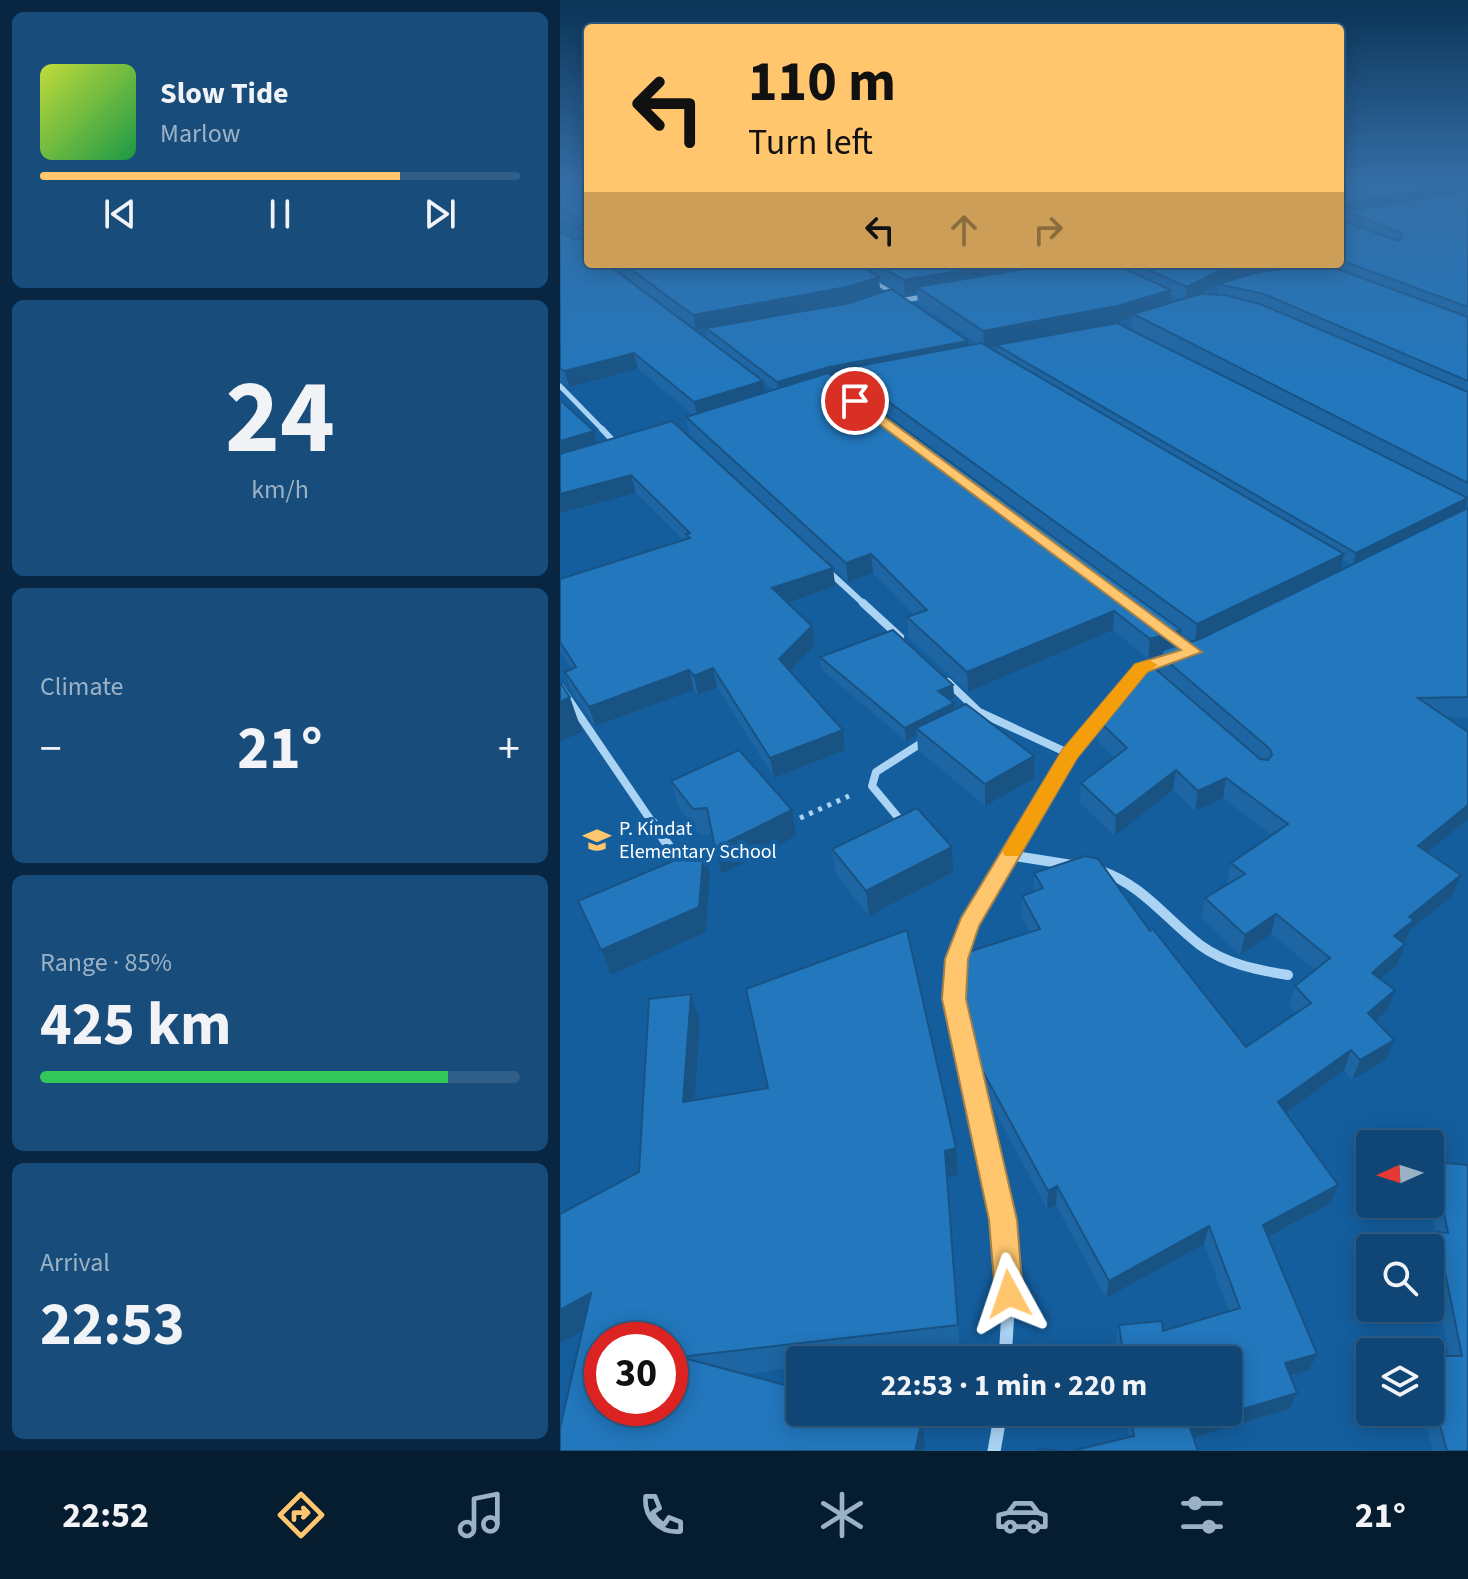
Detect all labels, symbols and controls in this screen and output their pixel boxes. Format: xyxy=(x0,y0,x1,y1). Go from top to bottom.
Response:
text: 110 m xyxy=(748,43,896,122)
icon: left xyxy=(616,56,720,160)
text: Slow Tide xyxy=(160,72,289,115)
text: Marlow xyxy=(160,115,240,152)
text: Turn left xyxy=(748,117,873,168)
icon: previous xyxy=(98,192,142,236)
icon: pause xyxy=(258,192,302,236)
icon: next xyxy=(418,192,462,236)
icon: left xyxy=(858,208,902,252)
icon: ahead xyxy=(942,208,986,252)
icon: right xyxy=(1026,208,1070,252)
text: 24 xyxy=(225,345,335,493)
pin xyxy=(821,367,889,435)
icon: arrive xyxy=(833,379,877,423)
text: km/h xyxy=(251,471,309,508)
text: Climate xyxy=(40,668,124,705)
text: 21° xyxy=(237,707,323,792)
text: − xyxy=(40,718,62,781)
text: + xyxy=(498,718,520,781)
place label: P. Kindat Elementary School xyxy=(619,815,777,866)
school or university icon: P. Kindat Elementary School xyxy=(582,825,612,855)
text: Range · 85% xyxy=(40,944,172,981)
text: 425 km xyxy=(40,983,231,1068)
north arrow xyxy=(1356,1130,1444,1218)
map controls xyxy=(1356,1130,1444,1426)
button: search xyxy=(1356,1234,1444,1322)
text: Arrival xyxy=(40,1244,110,1281)
position arrow xyxy=(967,1252,1051,1336)
text: 22:53 xyxy=(40,1283,185,1368)
speed limit sign: 30 xyxy=(584,1322,688,1426)
button: layers xyxy=(1356,1338,1444,1426)
text: 22:53 · 1 min · 220 m xyxy=(881,1364,1147,1407)
icon: directions xyxy=(273,1487,329,1543)
icon: music xyxy=(453,1487,509,1543)
icon: phone xyxy=(634,1487,690,1543)
icon: climate xyxy=(814,1487,870,1543)
icon: car xyxy=(994,1487,1050,1543)
icon: filters xyxy=(1174,1487,1230,1543)
text: 22:52 xyxy=(62,1490,149,1541)
text: 21° xyxy=(1355,1490,1406,1541)

